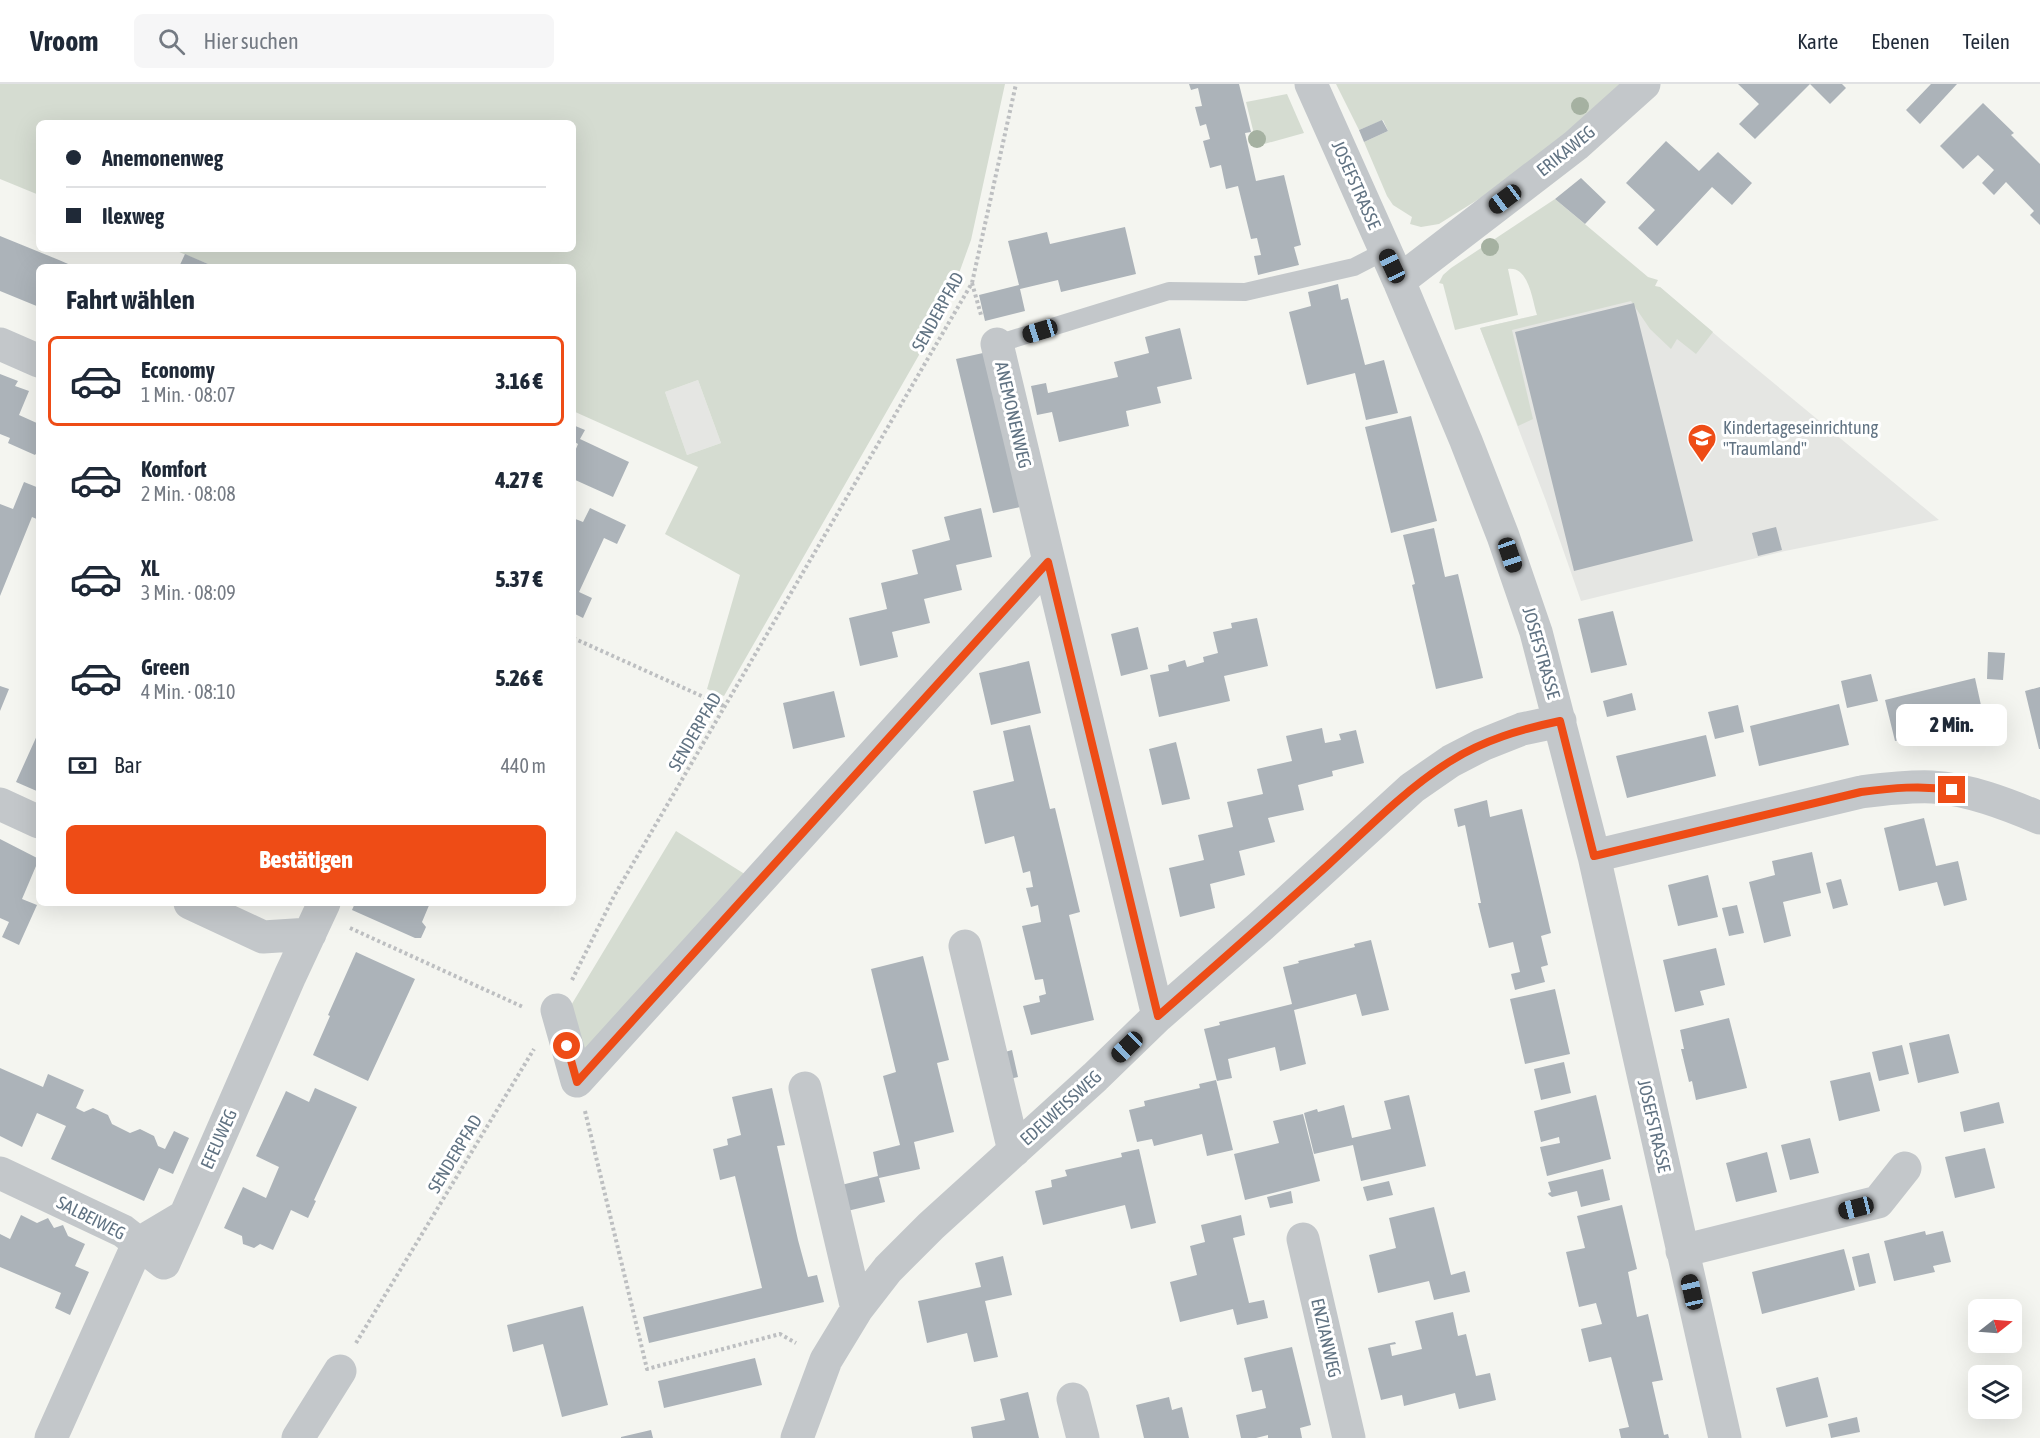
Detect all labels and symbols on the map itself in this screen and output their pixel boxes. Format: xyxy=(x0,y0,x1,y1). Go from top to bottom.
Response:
street label: ERIKAWEG xyxy=(1532,121,1599,180)
street label: JOSEFSTRASSE xyxy=(1328,137,1385,233)
car xyxy=(1485,181,1525,217)
car xyxy=(1376,246,1408,286)
street label: SENDERPFAD xyxy=(907,269,968,355)
car xyxy=(1020,317,1060,345)
street label: ANEMONENWEG xyxy=(991,359,1036,470)
place label: Kindertageseinrichtung "Traumland" xyxy=(1723,417,1878,459)
school or university icon: Kindertageseinrichtung "Traumland" xyxy=(1686,422,1718,464)
car xyxy=(1496,535,1524,575)
street label: JOSEFSTRASSE xyxy=(1518,604,1565,702)
street label: SENDERPFAD xyxy=(664,689,725,775)
callout: 2 Min. xyxy=(1896,703,2008,745)
route end xyxy=(1938,776,1965,803)
car xyxy=(1108,1028,1146,1066)
route start xyxy=(553,1032,580,1059)
street label: EDELWEISSWEG xyxy=(1016,1066,1106,1150)
street label: JOSEFSTRASSE xyxy=(1634,1077,1675,1175)
street label: EFEUWEG xyxy=(196,1106,241,1172)
street label: SENDERPFAD xyxy=(423,1111,486,1197)
street label: SALBEIWEG xyxy=(53,1191,129,1244)
car xyxy=(1836,1195,1876,1221)
car xyxy=(1679,1272,1705,1312)
street label: ENZIANWEG xyxy=(1307,1296,1346,1380)
north arrow xyxy=(1968,1299,2022,1353)

